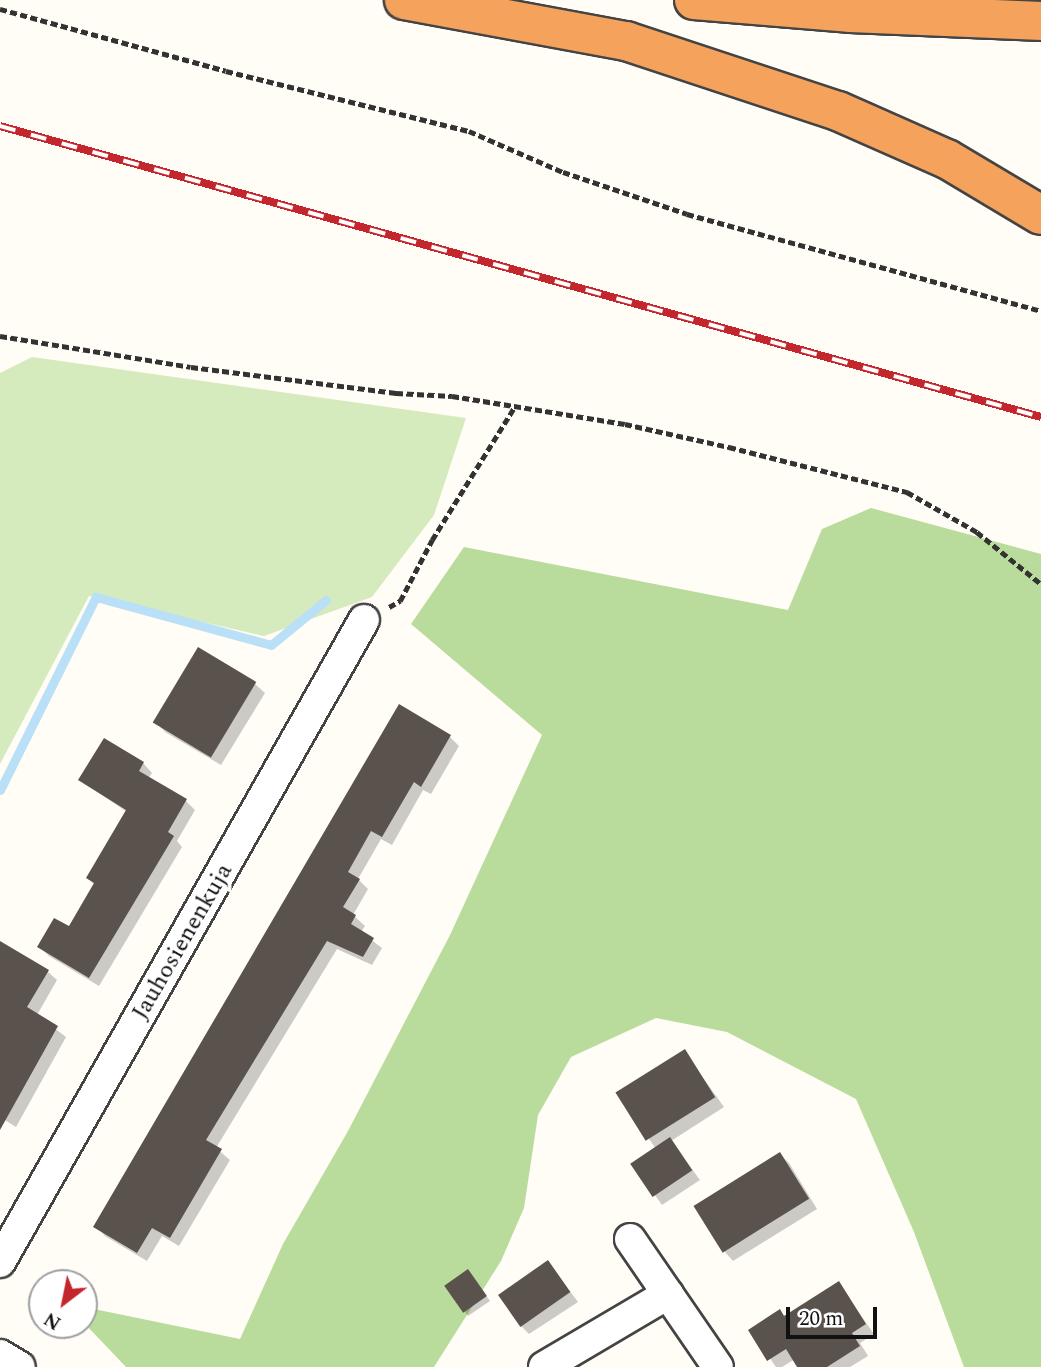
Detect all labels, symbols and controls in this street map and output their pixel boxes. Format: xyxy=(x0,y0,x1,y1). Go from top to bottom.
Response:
street label: Jauhosienenkuja xyxy=(127,859,239,1025)
north arrow xyxy=(28,1269,98,1339)
scale bar xyxy=(789,1294,880,1338)
text: 20 m xyxy=(799,1303,843,1335)
text: N xyxy=(38,1304,67,1337)

